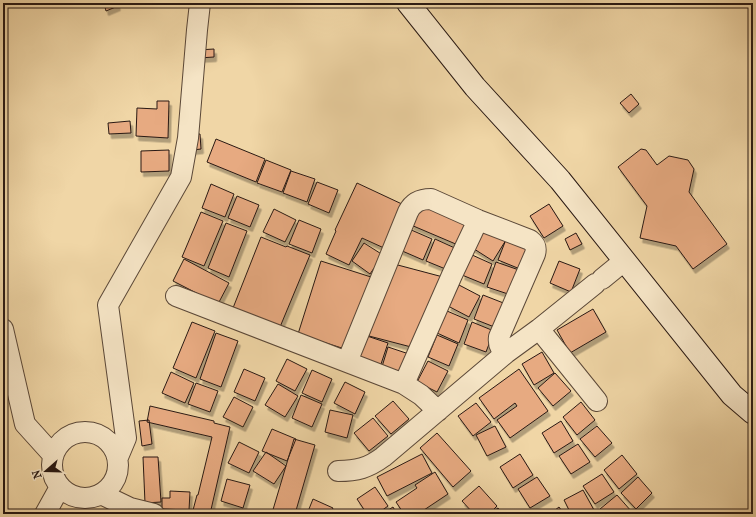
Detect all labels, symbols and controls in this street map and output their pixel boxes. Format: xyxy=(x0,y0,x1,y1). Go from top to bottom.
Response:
north arrow xyxy=(26,451,66,491)
text: N xyxy=(29,467,45,480)

